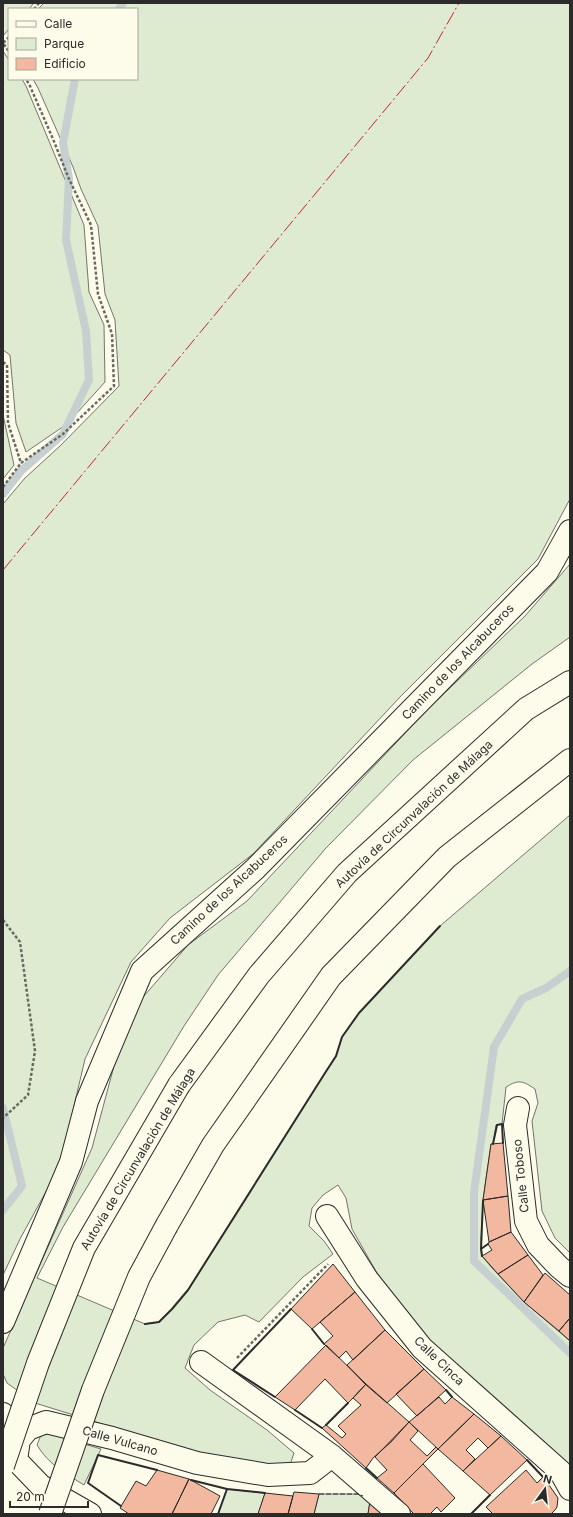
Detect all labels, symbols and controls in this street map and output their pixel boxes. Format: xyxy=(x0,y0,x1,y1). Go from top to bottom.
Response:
legend xyxy=(8,8,138,80)
text: Calle xyxy=(44,16,72,31)
text: Parque xyxy=(44,36,84,51)
text: Edificio xyxy=(44,56,86,71)
street label: Camino de los Alcabuceros xyxy=(398,601,517,723)
street label: Autovía de Circunvalación de Málaga xyxy=(332,737,496,891)
street label: Camino de los Alcabuceros xyxy=(167,831,291,948)
street label: Autovía de Circunvalación de Málaga xyxy=(77,1065,198,1253)
street label: Calle Toboso xyxy=(509,1139,532,1214)
street label: Calle Cinca xyxy=(411,1333,468,1388)
street label: Calle Vulcano xyxy=(81,1423,160,1458)
north arrow xyxy=(525,1469,565,1509)
text: N xyxy=(542,1471,553,1487)
scale bar xyxy=(10,1483,88,1509)
text: 20 m xyxy=(16,1489,45,1504)

